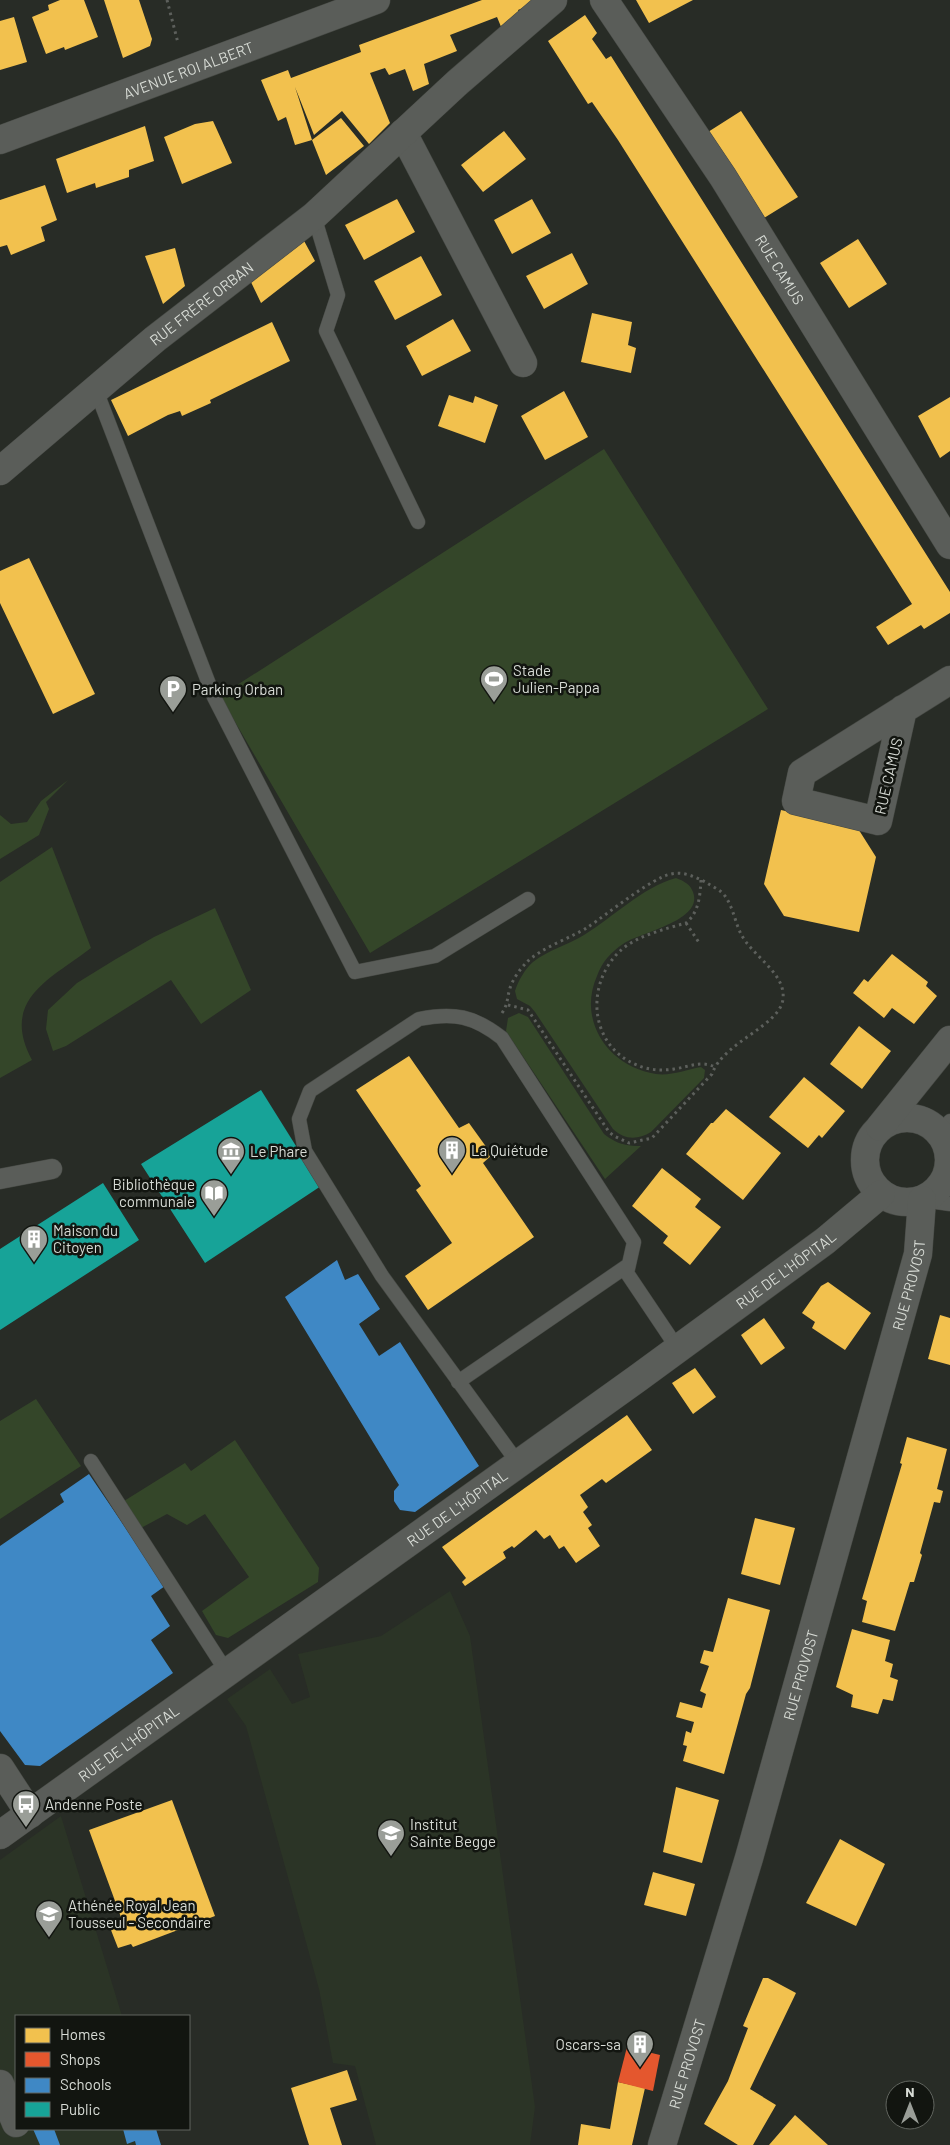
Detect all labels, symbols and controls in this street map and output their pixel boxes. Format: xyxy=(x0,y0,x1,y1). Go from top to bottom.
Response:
street label: AVENUE ROI ALBERT xyxy=(121,37,256,102)
street label: RUE CAMUS xyxy=(752,231,808,308)
street label: RUE FRÈRE ORBAN xyxy=(146,258,257,349)
place label: Stade Julien-Pappa xyxy=(513,661,600,696)
sports icon: Stade Julien-Pappa xyxy=(479,664,509,703)
parking icon: Parking Orban xyxy=(158,674,188,713)
place label: Parking Orban xyxy=(192,680,283,698)
street label: RUE CAMUS xyxy=(870,736,906,816)
building icon: La Quiétude xyxy=(437,1135,467,1174)
museum icon: Le Phare xyxy=(216,1136,246,1175)
place label: La Quiétude xyxy=(471,1141,548,1159)
place label: Le Phare xyxy=(250,1142,308,1160)
place label: Bibliothèque communale xyxy=(112,1175,195,1210)
library icon: Bibliothèque communale xyxy=(199,1178,229,1217)
place label: Maison du Citoyen xyxy=(53,1221,118,1256)
building icon: Maison du Citoyen xyxy=(19,1224,49,1263)
street label: RUE DE L'HÔPITAL xyxy=(732,1227,839,1312)
street label: RUE PROVOST xyxy=(888,1239,928,1332)
street label: RUE DE L'HÔPITAL xyxy=(403,1466,511,1550)
street label: RUE PROVOST xyxy=(779,1628,821,1722)
street label: RUE DE L'HÔPITAL xyxy=(75,1701,182,1785)
bus stop icon: Andenne Poste xyxy=(11,1789,41,1828)
place label: Andenne Poste xyxy=(45,1795,143,1813)
place label: Institut Sainte Begge xyxy=(410,1815,496,1850)
school or university icon: Institut Sainte Begge xyxy=(376,1818,406,1857)
place label: Athénée Royal Jean Tousseul - Secondaire xyxy=(68,1896,211,1931)
school or university icon: Athénée Royal Jean Tousseul - Secondaire xyxy=(34,1899,64,1938)
legend xyxy=(15,2015,190,2130)
street label: RUE PROVOST xyxy=(665,2016,709,2111)
text: Homes xyxy=(60,2025,105,2043)
building icon: Oscars-sa xyxy=(625,2029,655,2068)
place label: Oscars-sa xyxy=(556,2035,621,2053)
text: Shops xyxy=(60,2050,100,2068)
text: Schools xyxy=(60,2075,112,2093)
north arrow xyxy=(885,2080,935,2130)
text: N xyxy=(905,2083,915,2100)
text: Public xyxy=(60,2100,100,2118)

